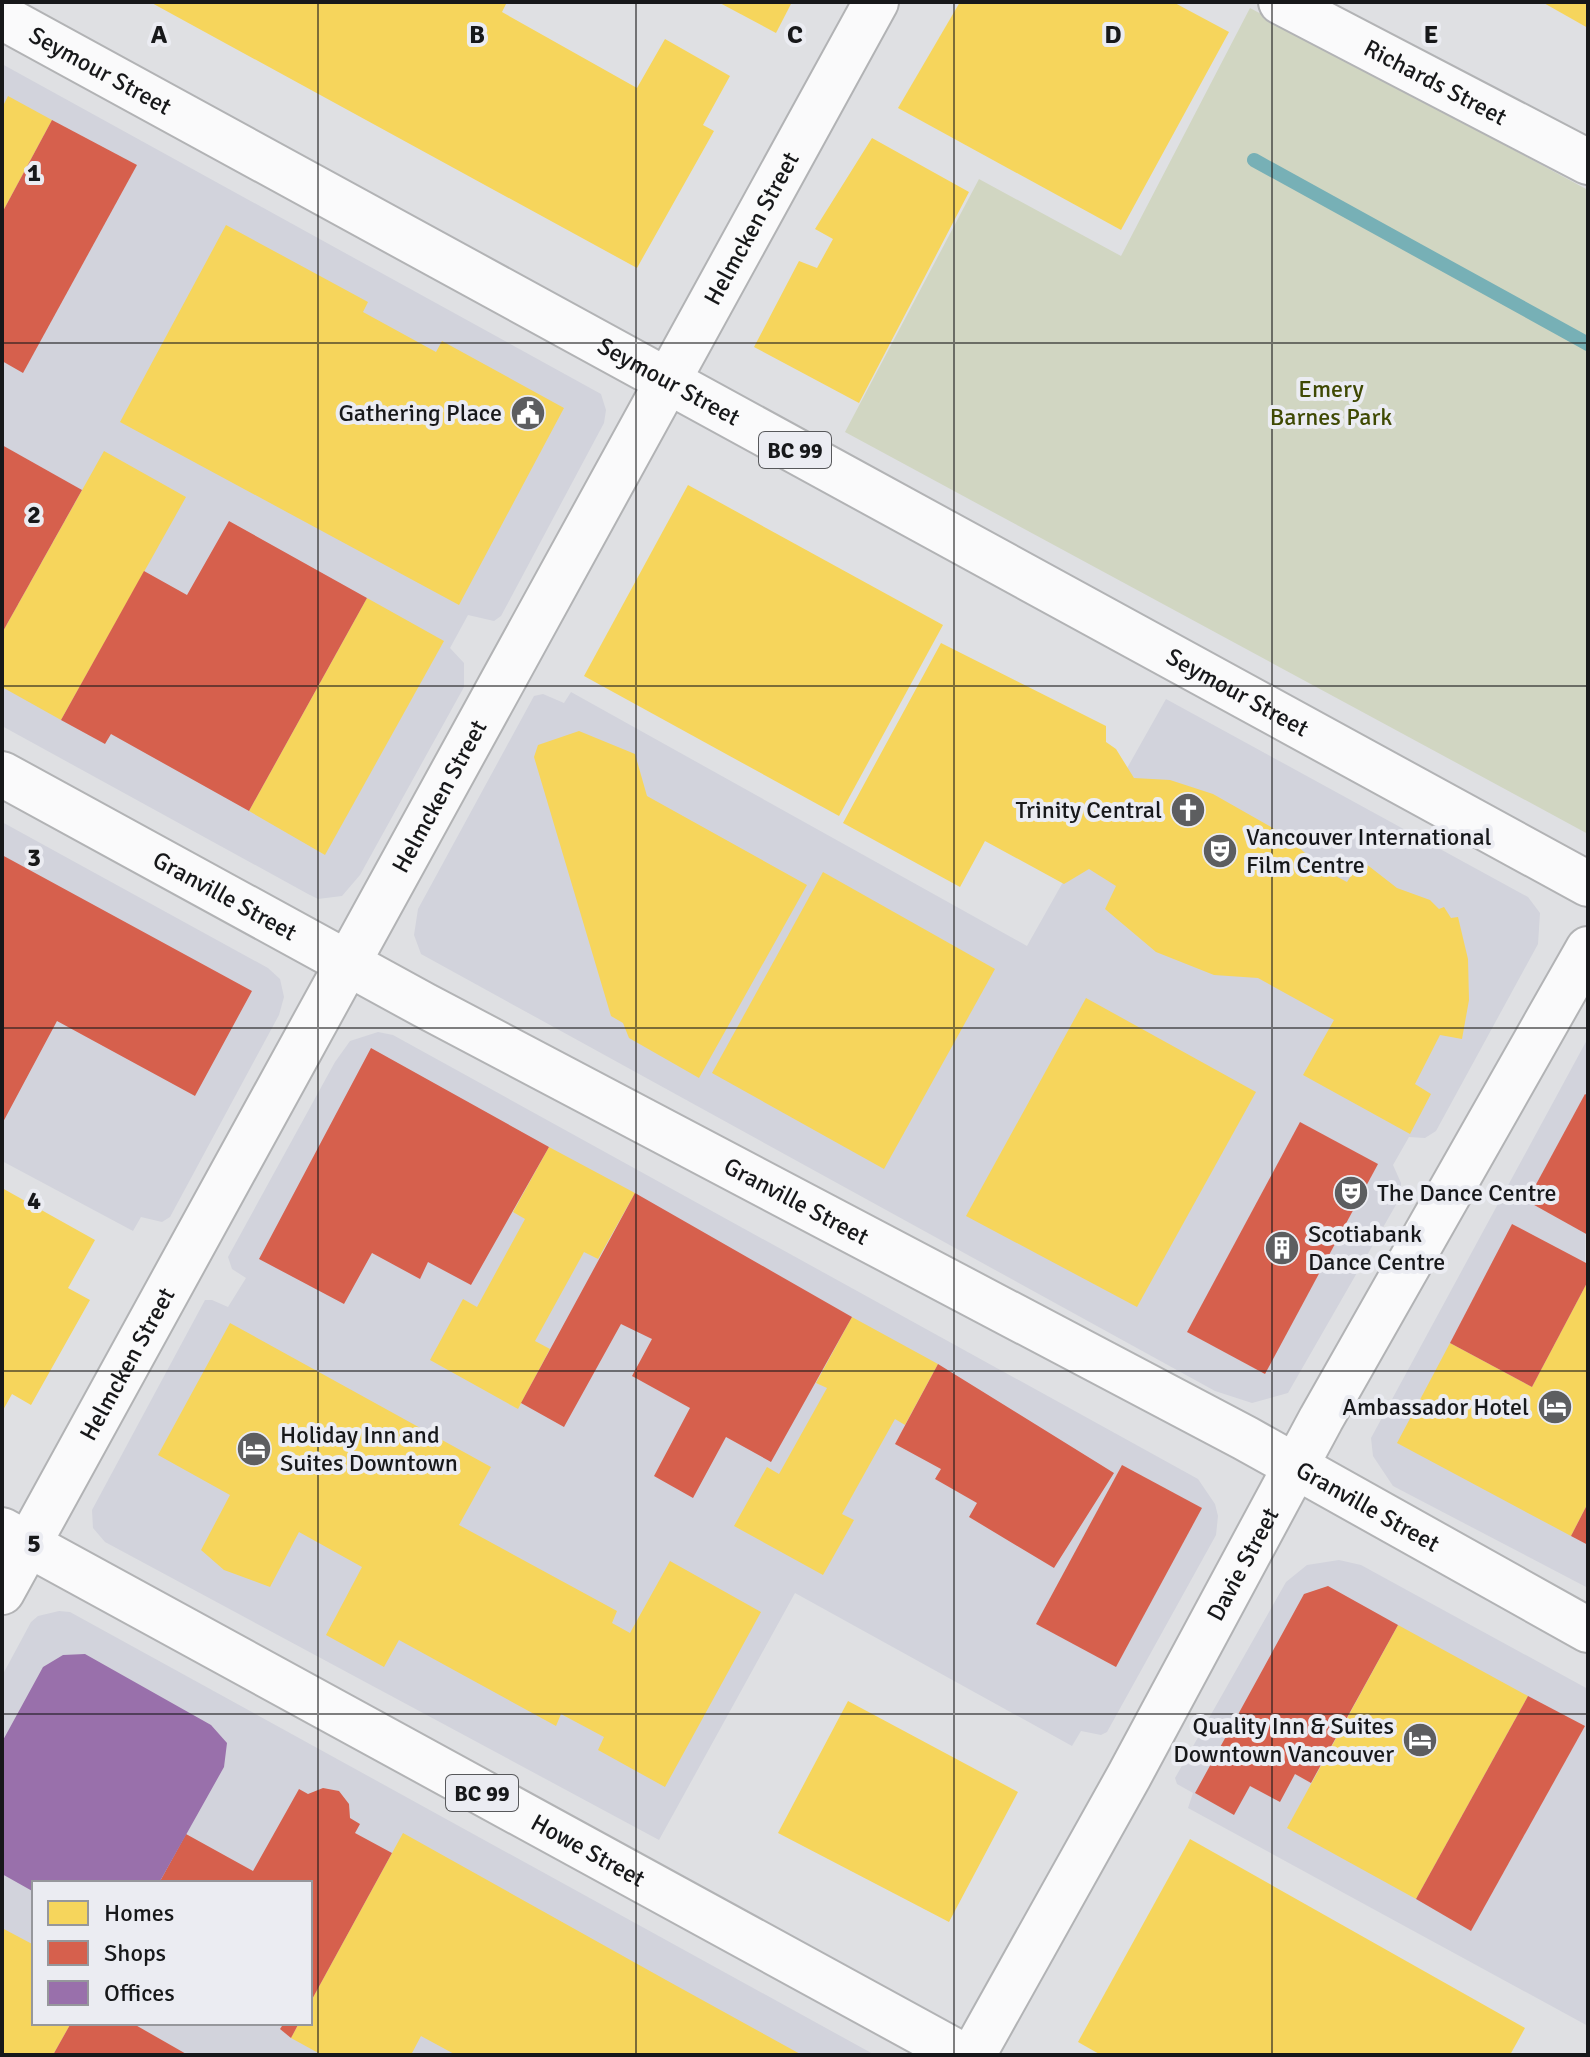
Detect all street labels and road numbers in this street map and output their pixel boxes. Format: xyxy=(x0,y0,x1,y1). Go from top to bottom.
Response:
street label: Seymour Street xyxy=(24,20,177,122)
street label: Richards Street xyxy=(1359,33,1512,132)
street label: Helmcken Street xyxy=(697,147,806,310)
street label: Seymour Street xyxy=(592,331,745,433)
road number: BC 99 xyxy=(759,432,831,468)
street label: Seymour Street xyxy=(1161,641,1314,743)
street label: Helmcken Street xyxy=(385,714,494,878)
street label: Granville Street xyxy=(148,844,302,947)
street label: Granville Street xyxy=(719,1151,874,1252)
street label: Helmcken Street xyxy=(73,1282,181,1446)
street label: Granville Street xyxy=(1291,1455,1445,1559)
street label: Davie Street xyxy=(1200,1503,1285,1626)
road number: BC 99 xyxy=(446,1775,518,1811)
street label: Howe Street xyxy=(526,1807,650,1894)

